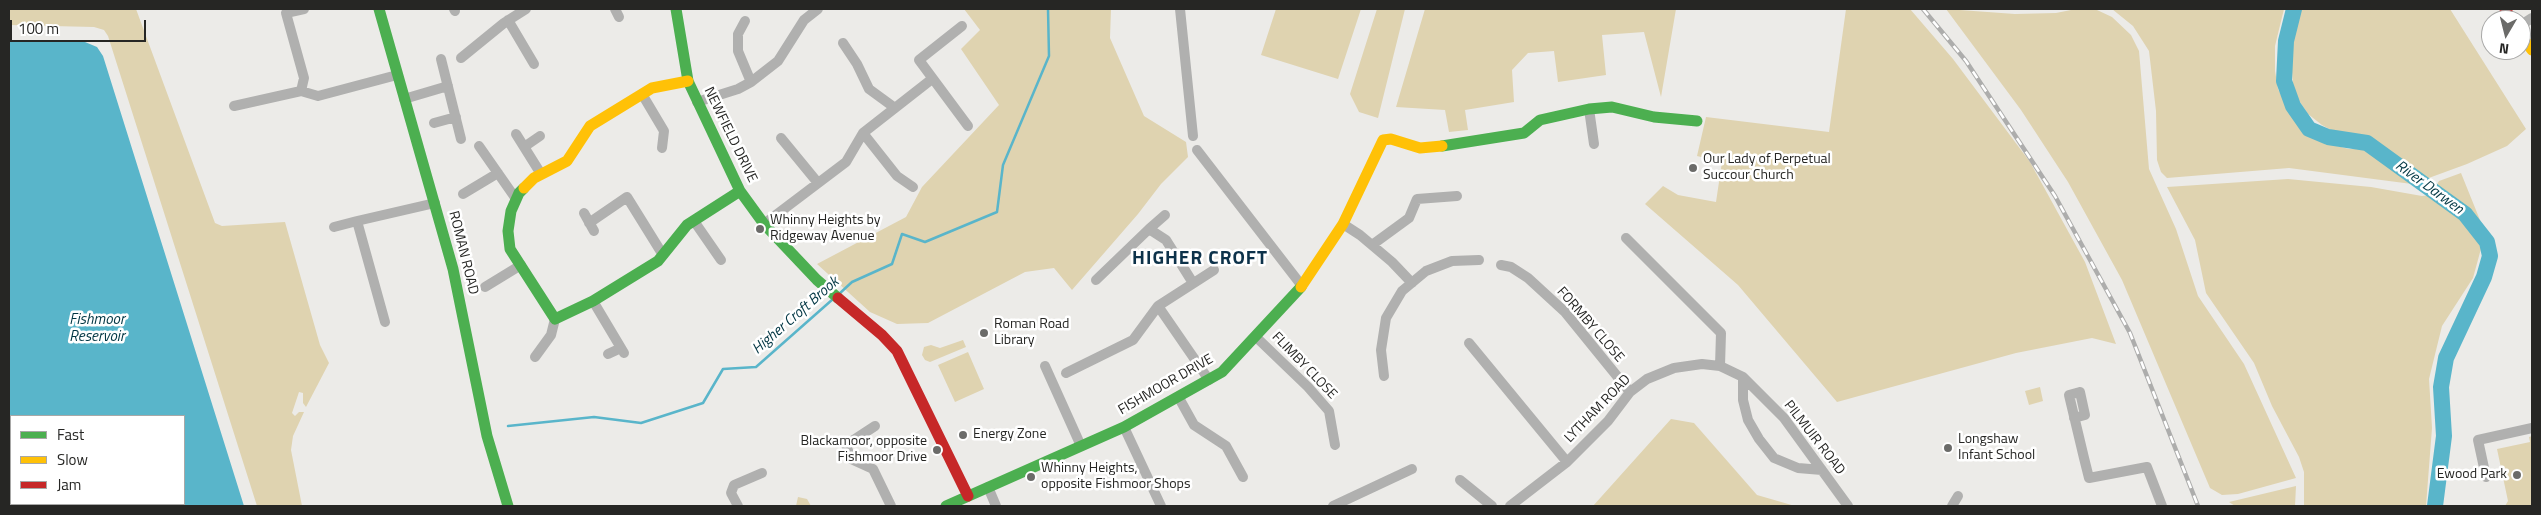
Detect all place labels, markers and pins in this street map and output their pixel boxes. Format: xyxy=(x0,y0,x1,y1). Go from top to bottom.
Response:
place label: Our Lady of Perpetual Succour Church xyxy=(1703,152,1831,184)
marker: Our Lady of Perpetual Succour Church xyxy=(1687,162,1699,174)
place label: Whinny Heights by Ridgeway Avenue xyxy=(770,213,880,246)
marker: Whinny Heights by Ridgeway Avenue xyxy=(754,223,766,235)
place label: Roman Road Library xyxy=(994,317,1070,350)
marker: Roman Road Library xyxy=(978,327,990,339)
place label: Energy Zone xyxy=(973,427,1046,443)
marker: Energy Zone xyxy=(957,429,969,441)
place label: Longshaw Infant School xyxy=(1958,432,2035,464)
place label: Blackamoor, opposite Fishmoor Drive xyxy=(800,434,927,467)
marker: Longshaw Infant School xyxy=(1942,442,1954,454)
marker: Blackamoor, opposite Fishmoor Drive xyxy=(931,444,943,456)
place label: Whinny Heights, opposite Fishmoor Shops xyxy=(1041,461,1190,494)
place label: Ewood Park xyxy=(2437,467,2507,483)
marker: Ewood Park xyxy=(2511,469,2523,481)
marker: Whinny Heights, opposite Fishmoor Shops xyxy=(1025,471,1037,483)

